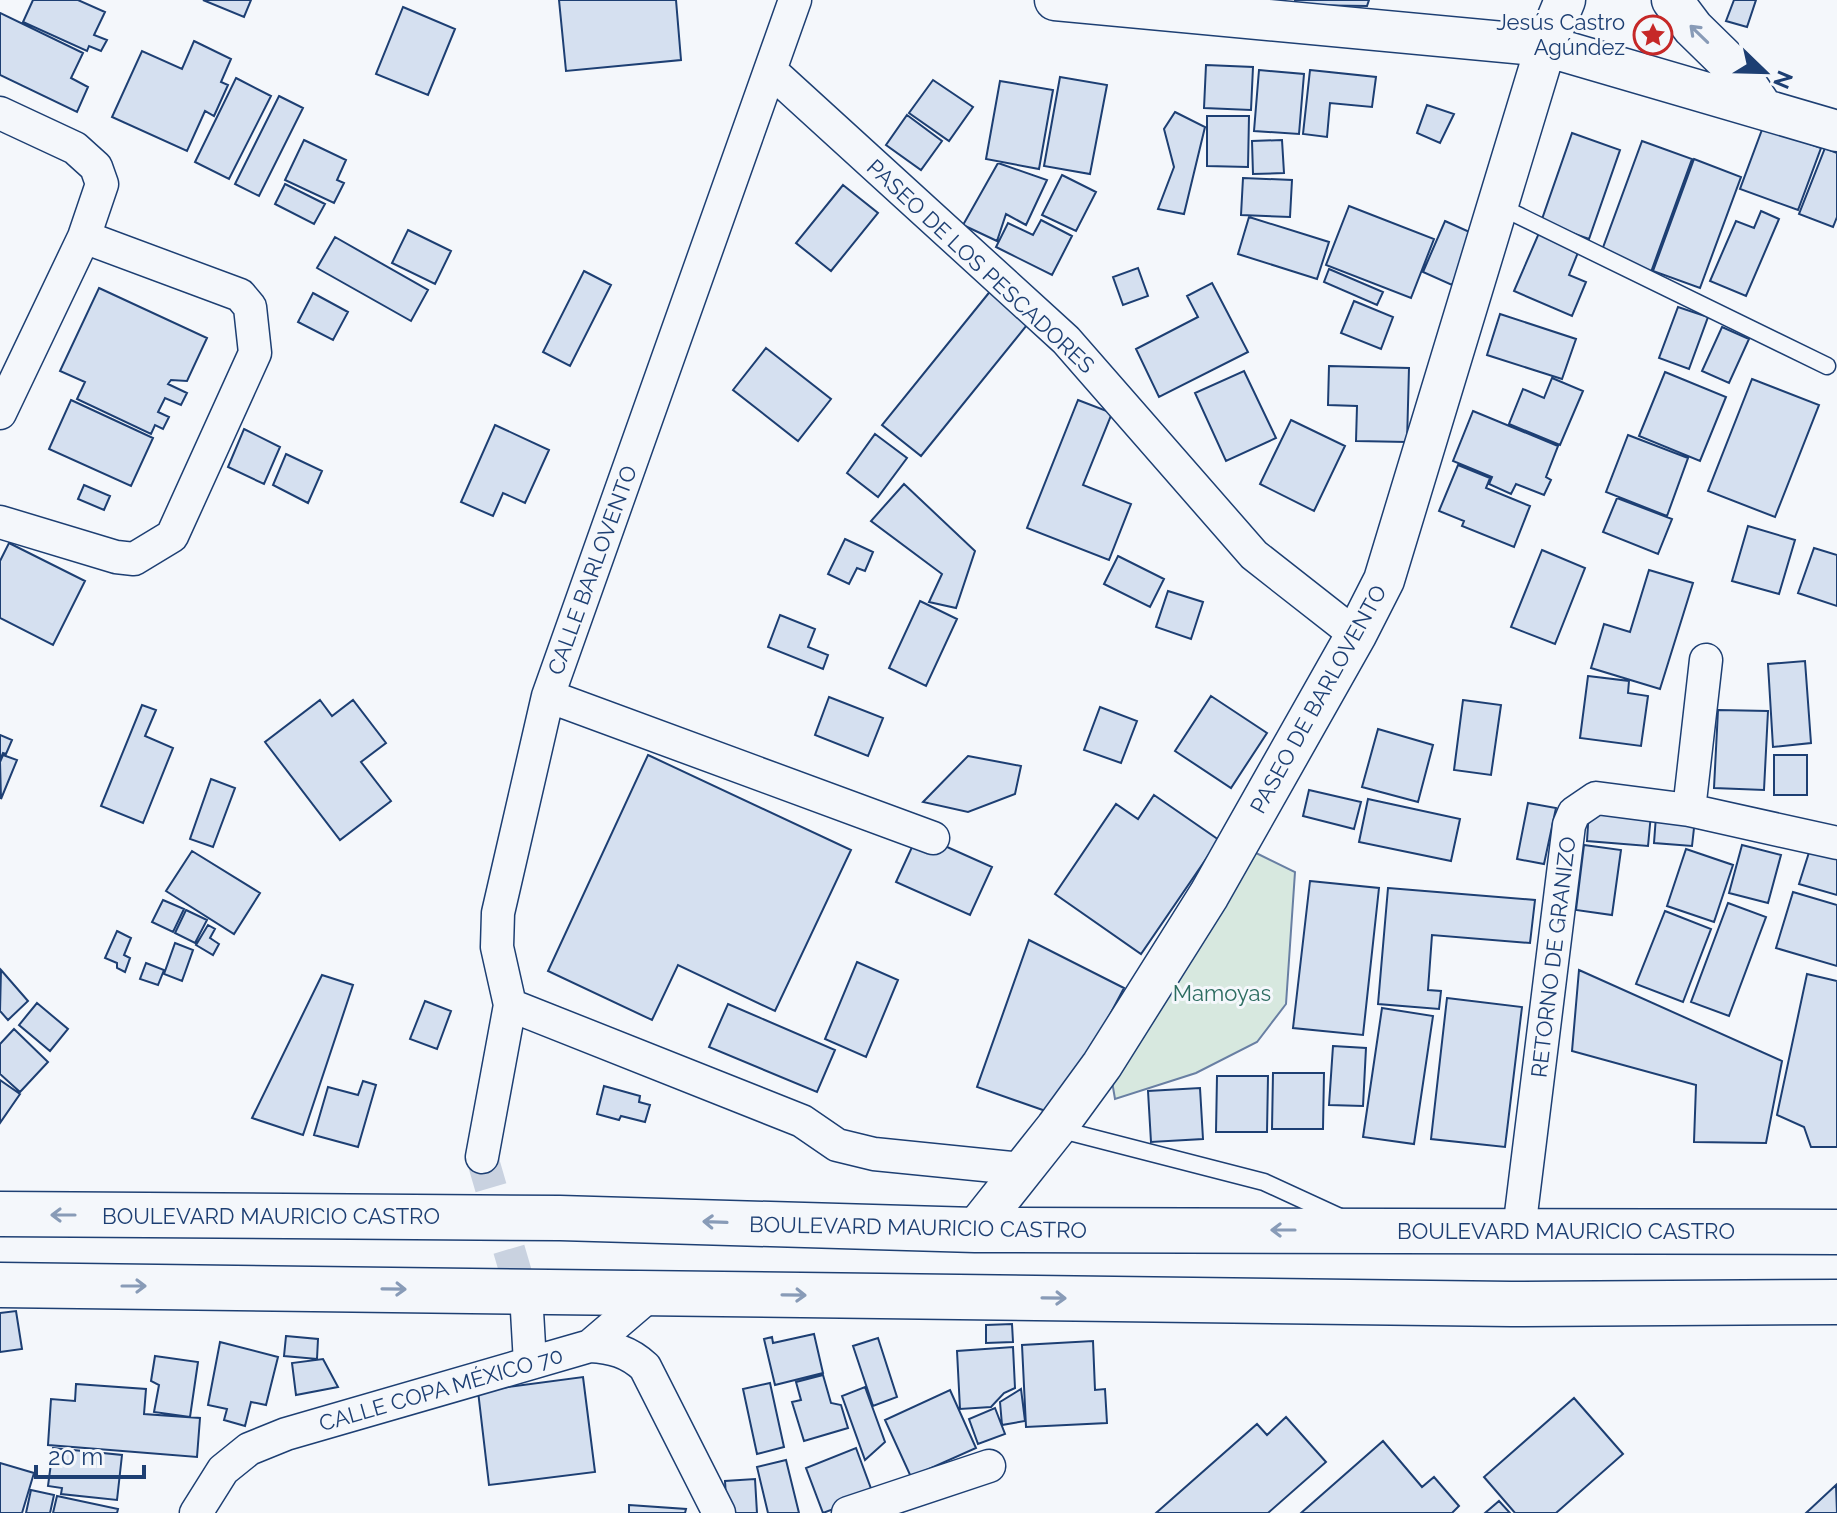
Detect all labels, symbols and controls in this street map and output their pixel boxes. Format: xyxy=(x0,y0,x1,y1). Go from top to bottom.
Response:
place label: Jesús Castro Agúndez xyxy=(1496,9,1625,60)
place icon: Jesús Castro Agúndez xyxy=(1632,14,1674,56)
one-way arrow xyxy=(1689,24,1709,43)
north arrow xyxy=(1725,32,1805,112)
text: N xyxy=(1768,67,1799,93)
street label: PASEO DE LOS PESCADORES xyxy=(862,154,1100,378)
street label: CALLE BARLOVENTO xyxy=(542,462,642,678)
street label: PASEO DE BARLOVENTO xyxy=(1244,580,1392,818)
street label: RETORNO DE GRANIZO xyxy=(1525,835,1581,1079)
park label: Mamoyas xyxy=(1173,980,1271,1006)
street label: BOULEVARD MAURICIO CASTRO xyxy=(102,1203,440,1229)
one-way arrow xyxy=(50,1207,77,1223)
street label: BOULEVARD MAURICIO CASTRO xyxy=(749,1211,1087,1243)
one-way arrow xyxy=(702,1215,729,1230)
street label: BOULEVARD MAURICIO CASTRO xyxy=(1397,1218,1735,1244)
one-way arrow xyxy=(1270,1222,1297,1238)
one-way arrow xyxy=(120,1278,147,1294)
one-way arrow xyxy=(380,1281,407,1297)
one-way arrow xyxy=(780,1287,807,1302)
one-way arrow xyxy=(1040,1290,1067,1306)
street label: CALLE COPA MÉXICO 70 xyxy=(316,1342,566,1436)
scale bar xyxy=(36,1429,144,1479)
text: 20 m xyxy=(48,1442,103,1471)

